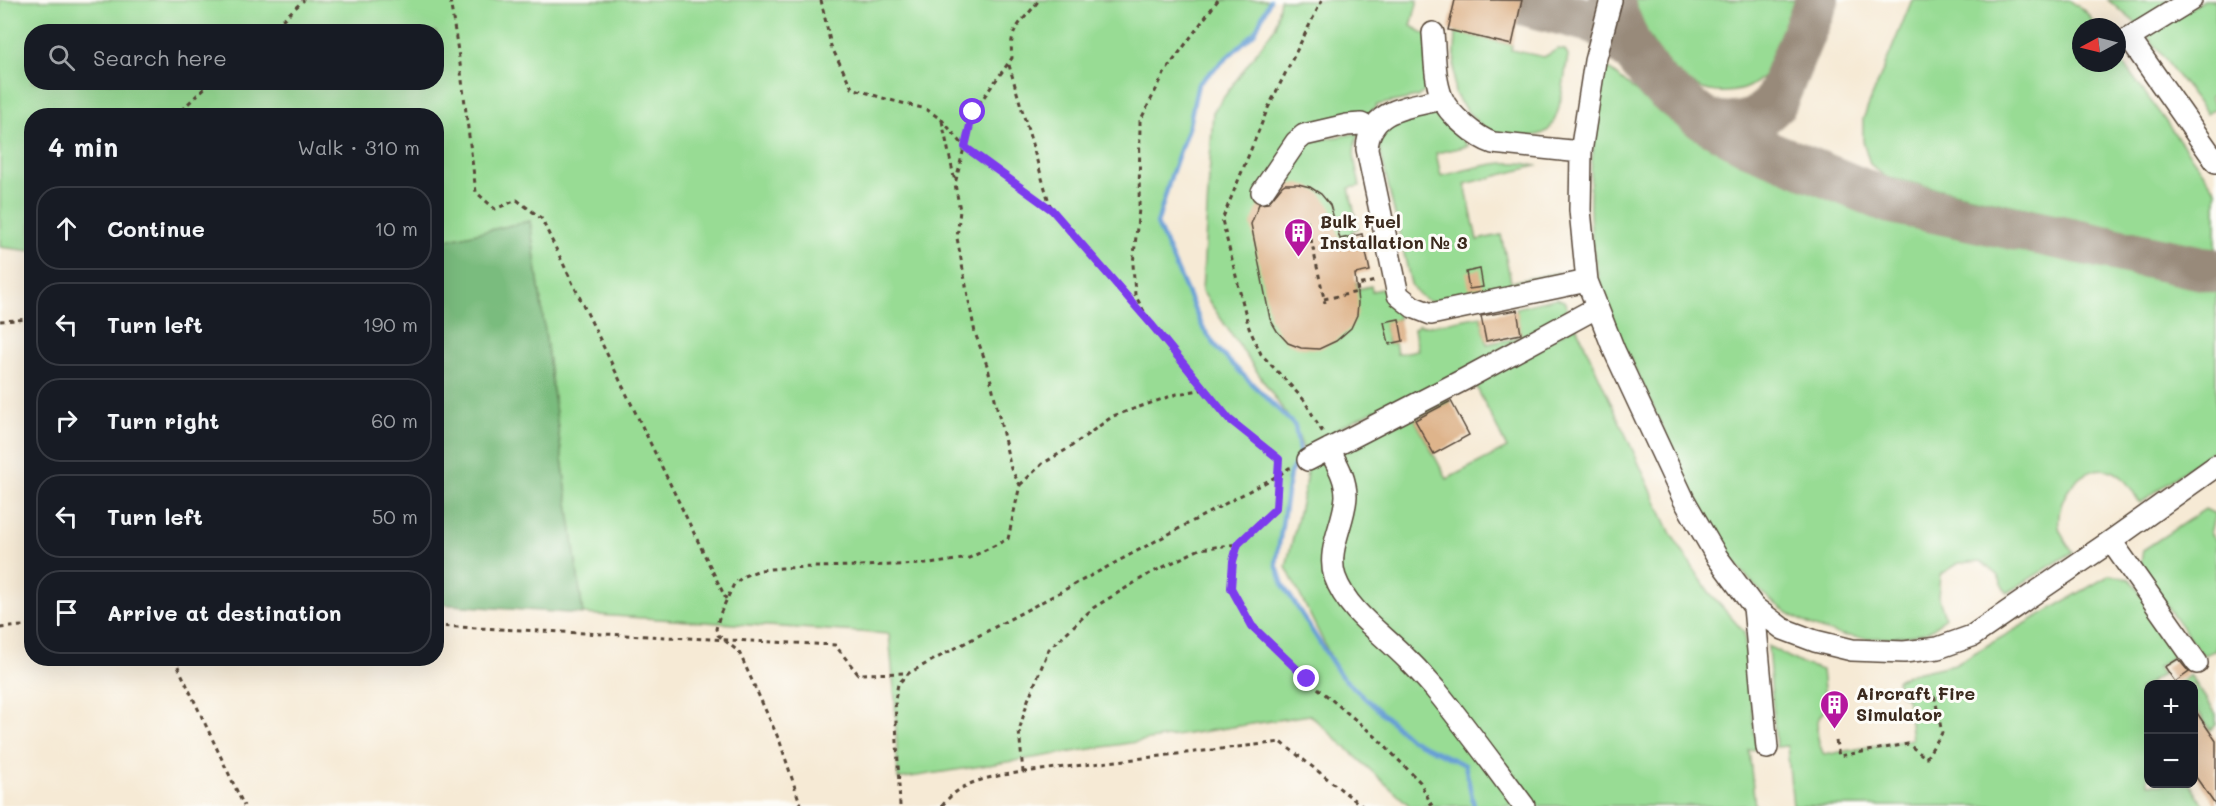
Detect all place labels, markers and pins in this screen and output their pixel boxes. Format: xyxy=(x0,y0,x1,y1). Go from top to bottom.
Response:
place label: Bulk Fuel Installation № 3 xyxy=(1320,209,1468,254)
building icon: Bulk Fuel Installation № 3 xyxy=(1283,216,1315,258)
place label: Aircraft Fire Simulator xyxy=(1856,681,1975,726)
building icon: Aircraft Fire Simulator xyxy=(1819,688,1851,730)

